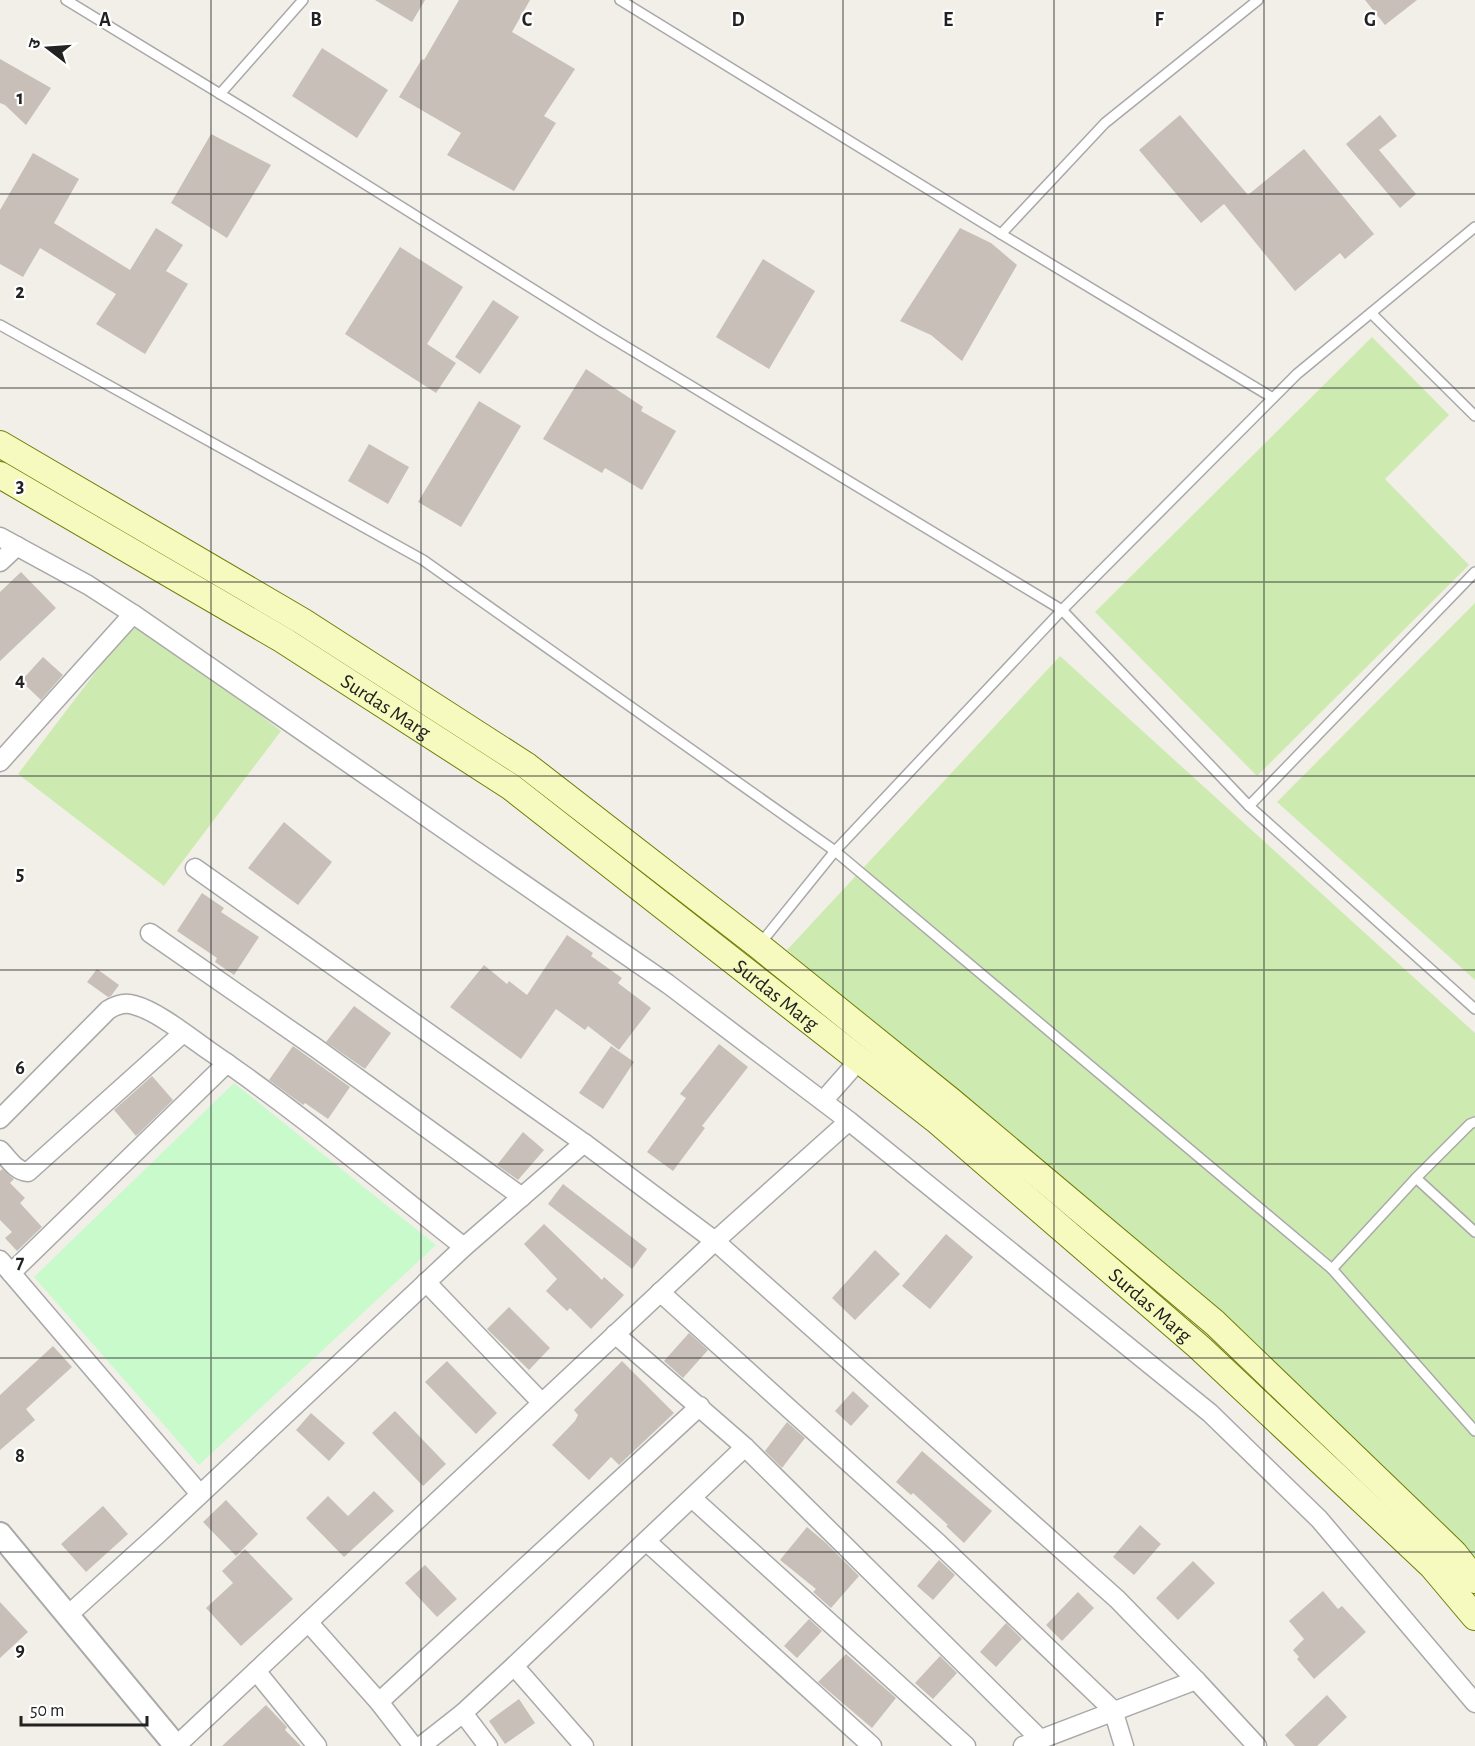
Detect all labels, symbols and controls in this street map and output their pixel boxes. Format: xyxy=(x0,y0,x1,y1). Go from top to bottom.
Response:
text: A xyxy=(99,10,111,30)
text: B xyxy=(310,10,322,30)
text: C xyxy=(522,10,533,30)
text: D xyxy=(731,10,745,30)
text: E xyxy=(943,10,953,30)
text: F xyxy=(1154,10,1164,30)
text: G xyxy=(1364,10,1376,30)
north arrow xyxy=(18,18,78,78)
text: उ xyxy=(26,36,44,51)
text: 1 xyxy=(16,88,24,108)
text: 2 xyxy=(15,282,25,302)
text: 3 xyxy=(16,476,24,496)
text: 4 xyxy=(15,670,25,690)
street label: Surdas Marg xyxy=(337,670,435,744)
text: 5 xyxy=(16,864,24,884)
street label: Surdas Marg xyxy=(729,956,823,1035)
text: 6 xyxy=(15,1058,25,1078)
text: 7 xyxy=(16,1252,25,1272)
street label: Surdas Marg xyxy=(1105,1264,1196,1347)
text: 8 xyxy=(15,1446,25,1466)
text: 9 xyxy=(15,1640,25,1660)
scale bar xyxy=(21,1689,147,1727)
text: 50 m xyxy=(30,1702,64,1720)

